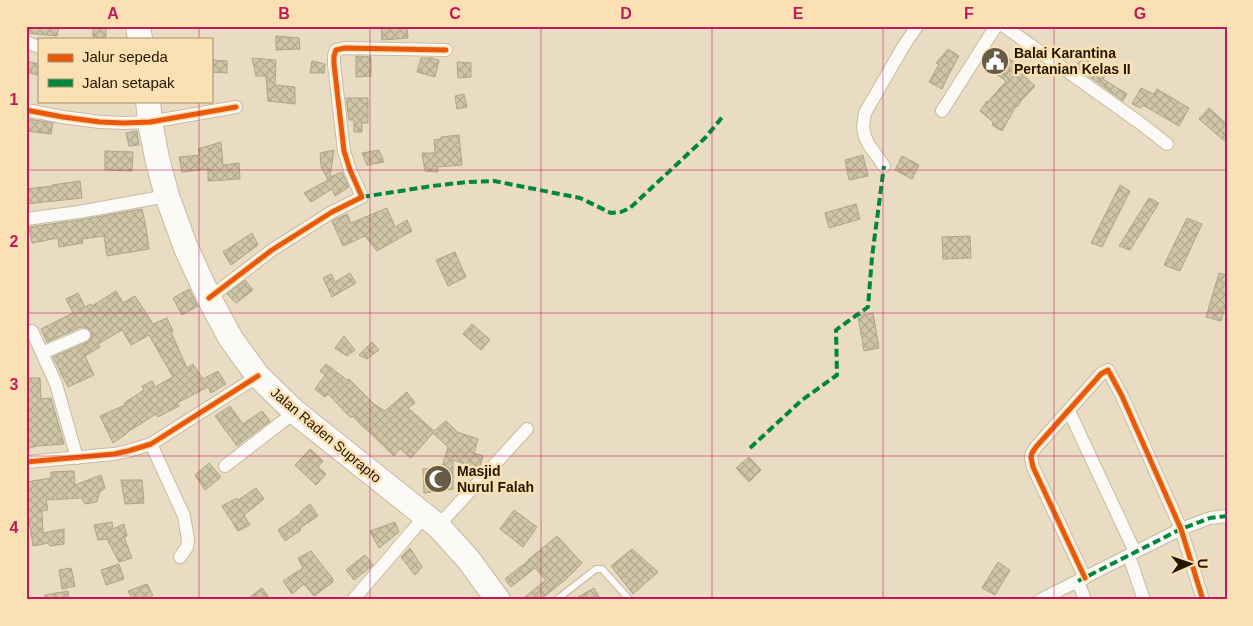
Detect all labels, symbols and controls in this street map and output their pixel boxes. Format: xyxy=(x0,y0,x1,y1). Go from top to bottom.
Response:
text: A xyxy=(107,5,119,22)
text: B xyxy=(278,5,290,22)
text: C xyxy=(449,5,461,22)
text: D xyxy=(620,5,632,22)
text: E xyxy=(793,5,804,22)
text: F xyxy=(964,5,974,22)
text: G xyxy=(1134,5,1146,22)
legend xyxy=(38,38,212,102)
place label: Balai Karantina Pertanian Kelas II xyxy=(1014,45,1131,77)
public building icon: Balai Karantina Pertanian Kelas II xyxy=(980,46,1010,76)
text: Jalur sepeda xyxy=(82,48,169,65)
text: Jalan setapak xyxy=(82,74,175,91)
text: 1 xyxy=(10,91,19,108)
text: 2 xyxy=(10,233,19,250)
text: 3 xyxy=(10,376,19,393)
street label: Jalan Raden Suprapto xyxy=(267,384,385,486)
place label: Masjid Nurul Falah xyxy=(457,463,534,495)
mosque icon: Masjid Nurul Falah xyxy=(423,464,453,494)
text: 4 xyxy=(10,519,19,536)
north arrow xyxy=(1166,538,1216,588)
text: U xyxy=(1195,558,1211,569)

